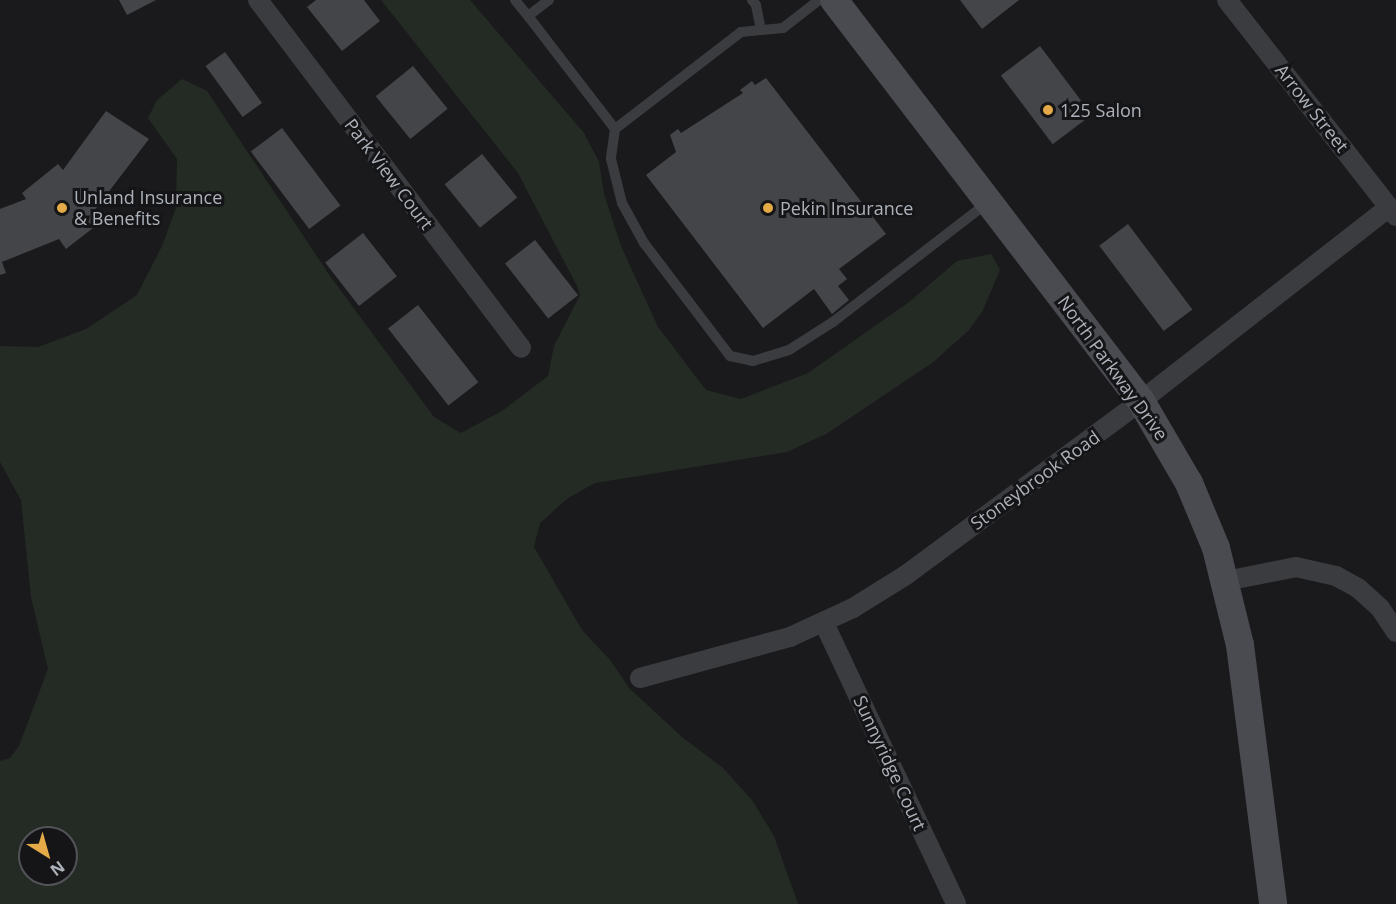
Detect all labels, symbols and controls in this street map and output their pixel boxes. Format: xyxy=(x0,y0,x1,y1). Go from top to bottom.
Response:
street label: Arrow Street xyxy=(1271,60,1353,156)
place label: 125 Salon xyxy=(1060,99,1142,121)
marker: 125 Salon xyxy=(1041,103,1055,117)
street label: Park View Court xyxy=(340,114,438,234)
place label: Unland Insurance & Benefits xyxy=(74,187,222,230)
place label: Pekin Insurance xyxy=(780,197,913,219)
marker: Unland Insurance & Benefits xyxy=(55,201,69,215)
marker: Pekin Insurance xyxy=(761,201,775,215)
street label: North Parkway Drive xyxy=(1053,292,1173,444)
street label: Stoneybrook Road xyxy=(966,426,1104,534)
street label: Sunnyridge Court xyxy=(849,692,931,834)
north arrow xyxy=(18,826,78,886)
text: N xyxy=(46,856,69,881)

